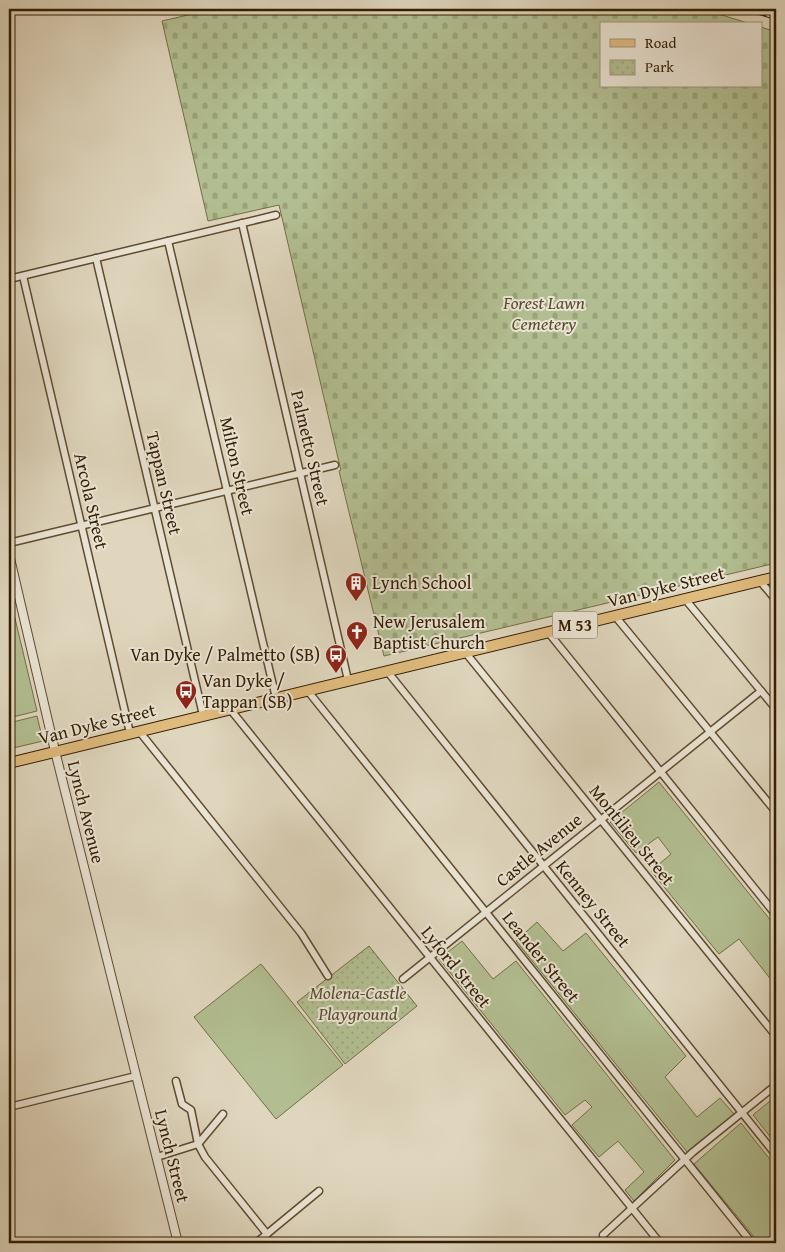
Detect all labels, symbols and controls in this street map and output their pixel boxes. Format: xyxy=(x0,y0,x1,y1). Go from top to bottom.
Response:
legend xyxy=(600,22,762,88)
text: Road xyxy=(645,32,676,53)
text: Park xyxy=(645,56,674,77)
park label: Forest Lawn Cemetery xyxy=(502,289,585,337)
street label: Palmetto Street xyxy=(284,387,337,509)
street label: Milton Street xyxy=(213,414,262,518)
street label: Tappan Street xyxy=(139,428,190,538)
street label: Arcola Street xyxy=(67,450,116,552)
street label: Van Dyke Street xyxy=(604,559,728,614)
place label: Lynch School xyxy=(372,569,472,596)
building icon: Lynch School xyxy=(344,571,368,602)
place label: New Jerusalem Baptist Church xyxy=(373,608,485,656)
road number: M 53 xyxy=(552,612,598,638)
church icon: New Jerusalem Baptist Church xyxy=(345,620,369,651)
place label: Van Dyke / Palmetto (SB) xyxy=(130,641,320,668)
bus stop icon: Van Dyke / Palmetto (SB) xyxy=(324,643,348,674)
place label: Van Dyke / Tappan (SB) xyxy=(202,667,292,715)
bus stop icon: Van Dyke / Tappan (SB) xyxy=(174,679,198,710)
street label: Van Dyke Street xyxy=(35,696,159,751)
street label: Lynch Avenue xyxy=(61,758,112,866)
street label: Montilieu Street xyxy=(583,778,682,892)
street label: Castle Avenue xyxy=(490,806,588,893)
street label: Kenney Street xyxy=(549,854,638,954)
street label: Leander Street xyxy=(496,905,587,1009)
street label: Lyford Street xyxy=(415,920,498,1014)
park label: Molena-Castle Playground xyxy=(309,979,407,1027)
street label: Lynch Street xyxy=(148,1106,197,1206)

